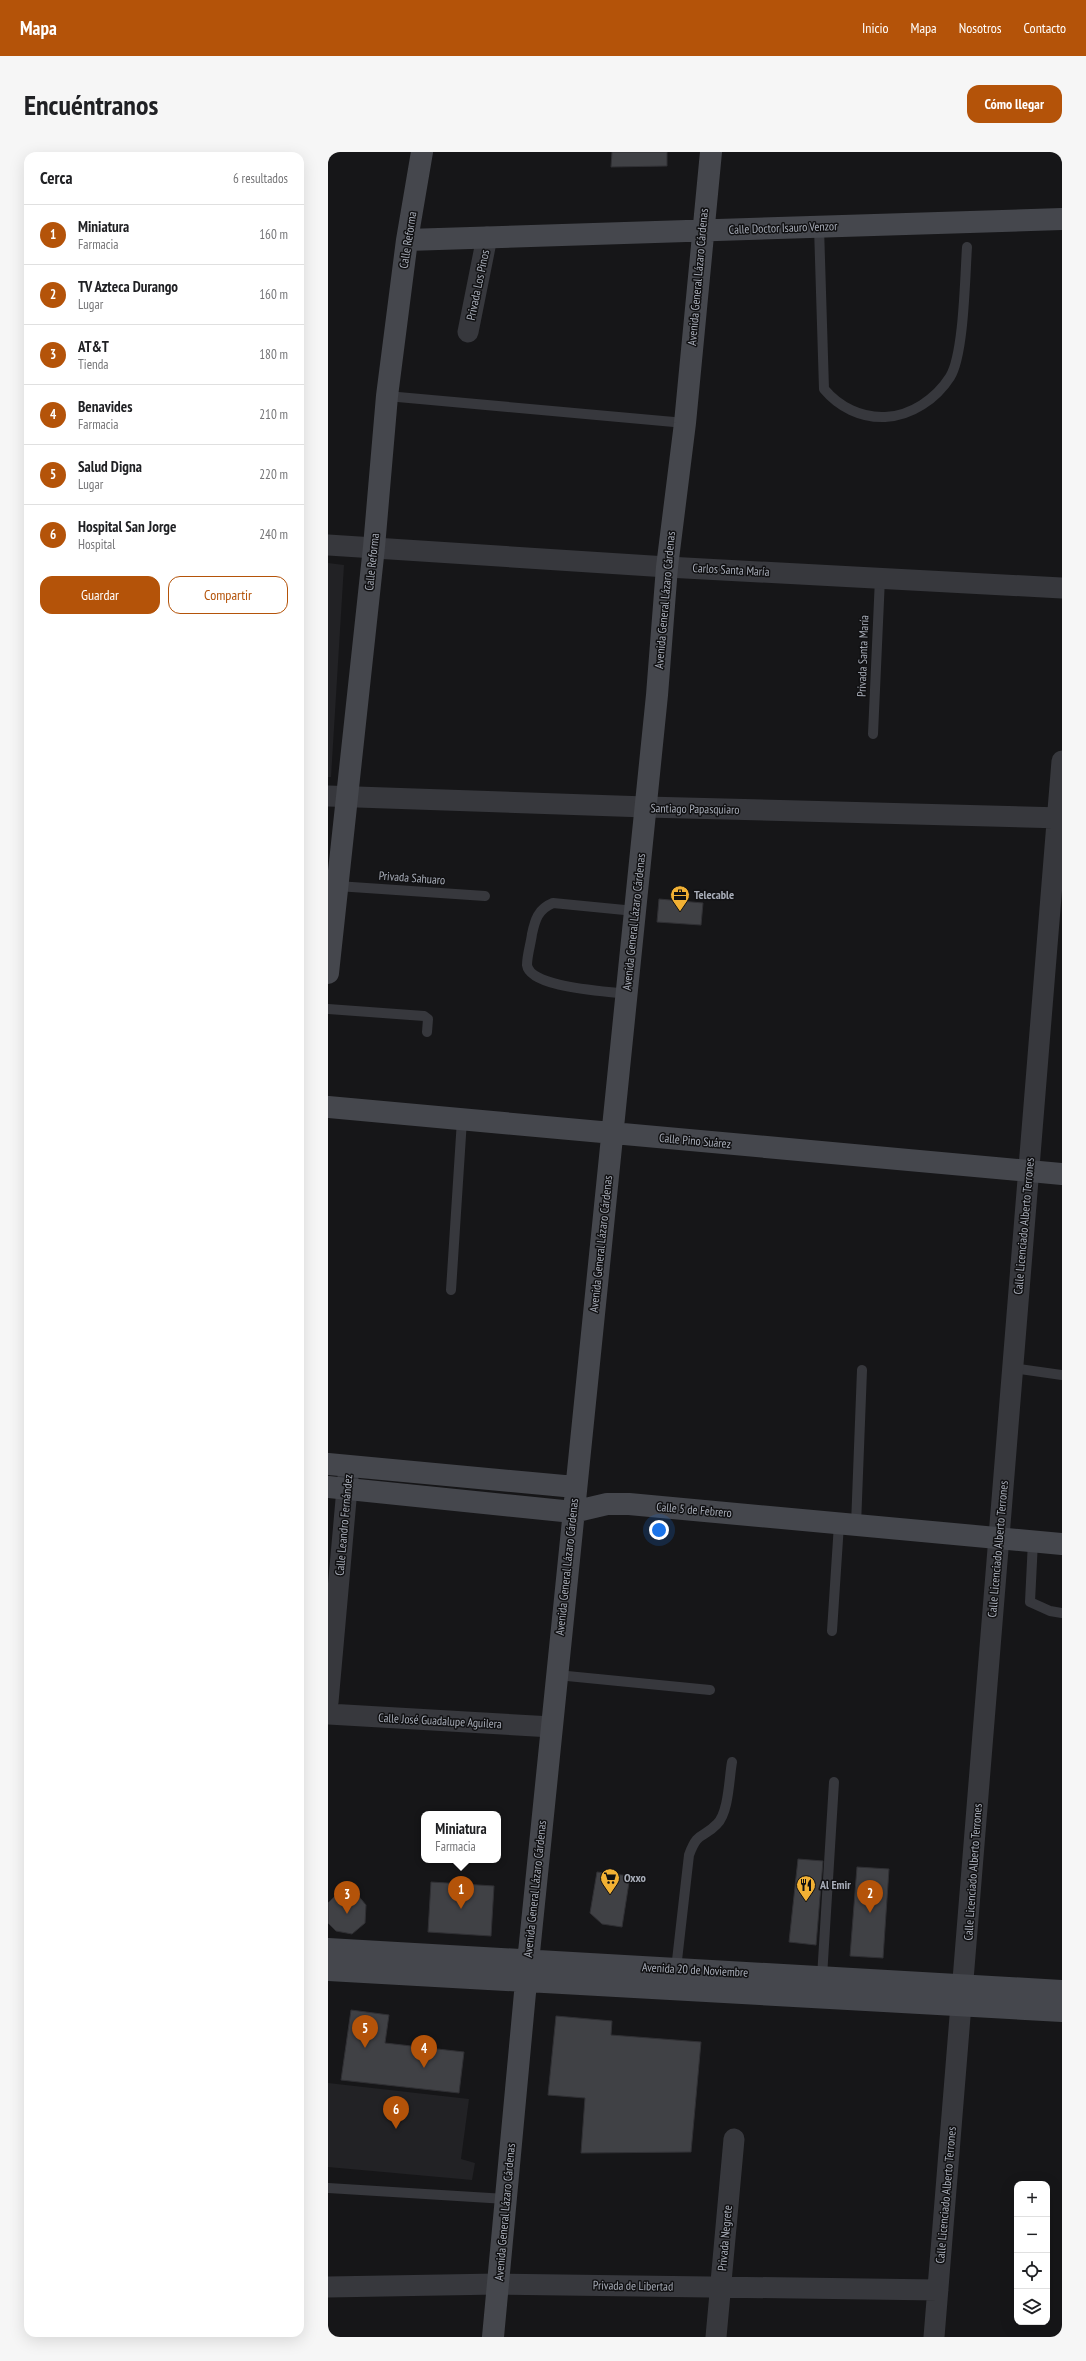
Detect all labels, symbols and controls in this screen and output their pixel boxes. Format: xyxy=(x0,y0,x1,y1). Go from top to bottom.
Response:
text: Mapa xyxy=(20,16,57,40)
text: Inicio xyxy=(862,19,889,37)
text: Mapa xyxy=(911,19,937,37)
text: Nosotros xyxy=(959,19,1002,37)
text: Contacto xyxy=(1024,19,1066,37)
button: Cómo llegar xyxy=(967,85,1062,123)
text: Encuéntranos xyxy=(24,86,158,123)
text: Cerca xyxy=(40,167,73,189)
text: 6 resultados xyxy=(233,170,288,187)
street label: Avenida General Lázaro Cárdenas xyxy=(684,208,711,346)
street label: Calle Reforma xyxy=(396,210,419,270)
text: Miniatura xyxy=(78,217,129,236)
street label: Calle Doctor Isauro Venzor xyxy=(728,218,838,237)
text: 1 xyxy=(50,226,56,243)
text: 160 m xyxy=(259,226,288,243)
text: Farmacia xyxy=(78,236,118,253)
street label: Privada Los Pinos xyxy=(463,248,492,322)
text: TV Azteca Durango xyxy=(78,277,178,296)
text: 2 xyxy=(50,286,56,303)
text: 160 m xyxy=(259,286,288,303)
text: Lugar xyxy=(78,296,103,313)
text: AT&T xyxy=(78,337,109,356)
text: 3 xyxy=(50,346,56,363)
text: 180 m xyxy=(259,346,288,363)
text: Tienda xyxy=(78,356,109,373)
text: Benavides xyxy=(78,397,132,416)
text: 4 xyxy=(50,406,56,423)
text: 210 m xyxy=(259,406,288,423)
text: Farmacia xyxy=(78,416,118,433)
text: Salud Digna xyxy=(78,457,142,476)
text: 5 xyxy=(50,466,56,483)
text: 220 m xyxy=(259,466,288,483)
text: Lugar xyxy=(78,476,103,493)
text: Hospital San Jorge xyxy=(78,517,176,536)
text: 6 xyxy=(50,526,56,543)
text: 240 m xyxy=(259,526,288,543)
street label: Avenida General Lázaro Cárdenas xyxy=(651,531,678,669)
street label: Calle Reforma xyxy=(361,532,382,591)
text: Hospital xyxy=(78,536,115,553)
street label: Carlos Santa María xyxy=(692,560,770,579)
button: Guardar xyxy=(40,576,160,614)
button: Compartir xyxy=(168,576,288,614)
street label: Privada Santa María xyxy=(854,615,871,697)
street label: Santiago Papasquiaro xyxy=(650,800,740,817)
street label: Avenida General Lázaro Cárdenas xyxy=(619,853,648,991)
street label: Privada Sahuaro xyxy=(378,868,446,887)
office icon: Telecable xyxy=(669,884,691,912)
place label: Telecable xyxy=(694,887,734,902)
street label: Calle Pino Suárez xyxy=(659,1130,731,1151)
street label: Calle Licenciado Alberto Terrones xyxy=(1010,1157,1037,1295)
street label: Avenida General Lázaro Cárdenas xyxy=(586,1175,615,1313)
street label: Calle Leandro Fernández xyxy=(332,1474,355,1576)
street label: Calle Licenciado Alberto Terrones xyxy=(984,1480,1011,1618)
street label: Avenida General Lázaro Cárdenas xyxy=(552,1498,581,1636)
street label: Calle 5 de Febrero xyxy=(656,1499,732,1520)
your location xyxy=(649,1520,669,1540)
street label: Calle José Guadalupe Aguilera xyxy=(378,1710,502,1731)
street label: Calle Licenciado Alberto Terrones xyxy=(960,1803,985,1941)
popup xyxy=(421,1811,501,1863)
text: Miniatura xyxy=(435,1819,487,1838)
street label: Avenida General Lázaro Cárdenas xyxy=(520,1820,549,1958)
text: Farmacia xyxy=(435,1838,476,1855)
supermarket icon: Oxxo xyxy=(599,1867,621,1895)
place label: Oxxo xyxy=(624,1870,647,1885)
restaurant icon: Al Emir xyxy=(795,1874,817,1902)
pin: 1 xyxy=(448,1876,474,1909)
place label: Al Emir xyxy=(819,1877,851,1892)
pin: 2 xyxy=(857,1880,883,1913)
pin: 3 xyxy=(334,1881,360,1914)
street label: Avenida 20 de Noviembre xyxy=(642,1959,749,1980)
pin: 5 xyxy=(352,2015,378,2048)
pin: 4 xyxy=(411,2035,437,2068)
pin: 6 xyxy=(383,2096,409,2129)
street label: Calle Licenciado Alberto Terrones xyxy=(932,2126,959,2264)
street label: Avenida General Lázaro Cárdenas xyxy=(491,2143,518,2281)
map controls xyxy=(1014,2181,1050,2325)
button: + xyxy=(1014,2181,1050,2217)
street label: Privada Negrete xyxy=(714,2204,735,2271)
button: − xyxy=(1014,2217,1050,2253)
button: locate xyxy=(1014,2253,1050,2289)
street label: Privada de Libertad xyxy=(593,2277,673,2294)
button: layers xyxy=(1014,2289,1050,2325)

